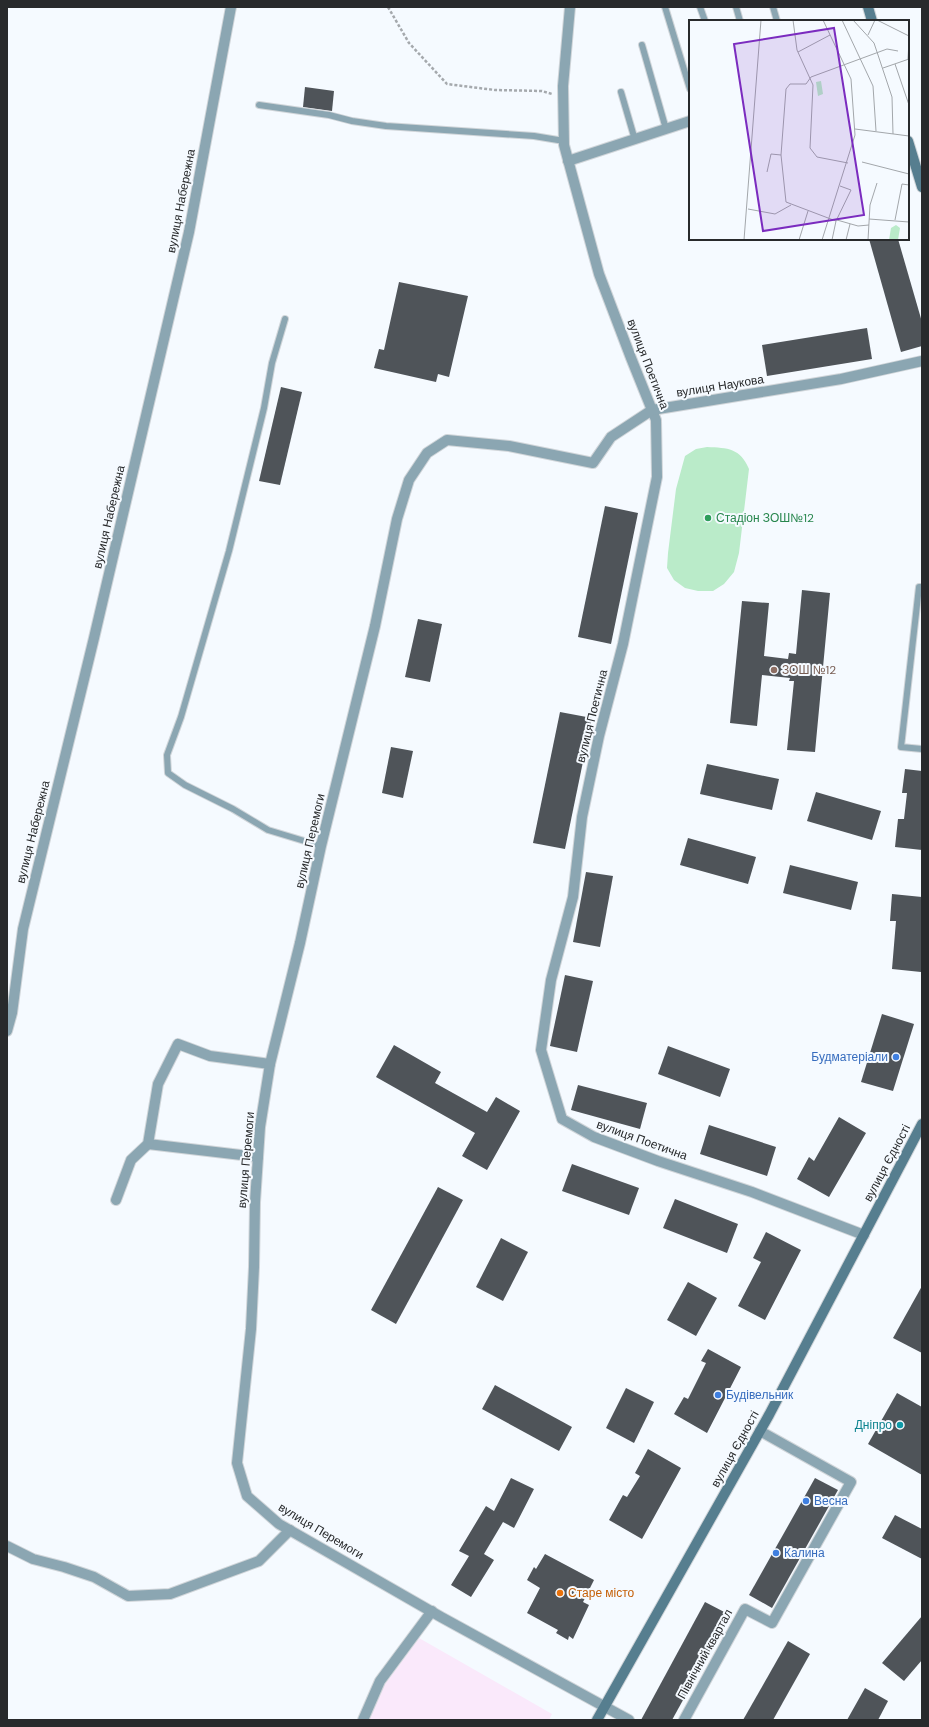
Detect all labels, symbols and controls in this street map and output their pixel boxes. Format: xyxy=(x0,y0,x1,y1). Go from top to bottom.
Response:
inset map xyxy=(689,20,909,240)
street label: вулиця Набережна xyxy=(163,147,199,254)
street label: вулиця Поетична xyxy=(623,317,673,412)
street label: вулиця Наукова xyxy=(675,371,765,401)
street label: вулиця Набережна xyxy=(89,464,129,570)
place label: Стадіон ЗОШ№12 xyxy=(716,510,814,526)
marker: Стадіон ЗОШ№12 xyxy=(703,513,713,523)
place label: ЗОШ №12 xyxy=(782,662,836,678)
marker: ЗОШ №12 xyxy=(769,665,779,675)
street label: вулиця Поетична xyxy=(573,667,611,764)
street label: вулиця Набережна xyxy=(12,779,54,885)
street label: вулиця Перемоги xyxy=(291,792,329,890)
place label: Будматеріали xyxy=(811,1049,888,1065)
marker: Будматеріали xyxy=(891,1052,901,1062)
street label: вулиця Перемоги xyxy=(234,1111,258,1209)
street label: вулиця Поетична xyxy=(594,1116,690,1164)
street label: вулиця Єдності xyxy=(860,1122,914,1204)
place label: Будівельник xyxy=(726,1387,794,1403)
marker: Будівельник xyxy=(713,1390,723,1400)
street label: вулиця Єдності xyxy=(707,1408,763,1490)
place label: Дніпро xyxy=(855,1417,892,1433)
marker: Дніпро xyxy=(895,1420,905,1430)
place label: Весна xyxy=(814,1493,848,1509)
marker: Весна xyxy=(801,1496,811,1506)
street label: вулиця Перемоги xyxy=(275,1499,367,1563)
place label: Калина xyxy=(784,1545,825,1561)
marker: Калина xyxy=(771,1548,781,1558)
place label: Старе місто xyxy=(568,1585,635,1601)
marker: Старе місто xyxy=(555,1588,565,1598)
street label: Північний квартал xyxy=(674,1606,736,1702)

